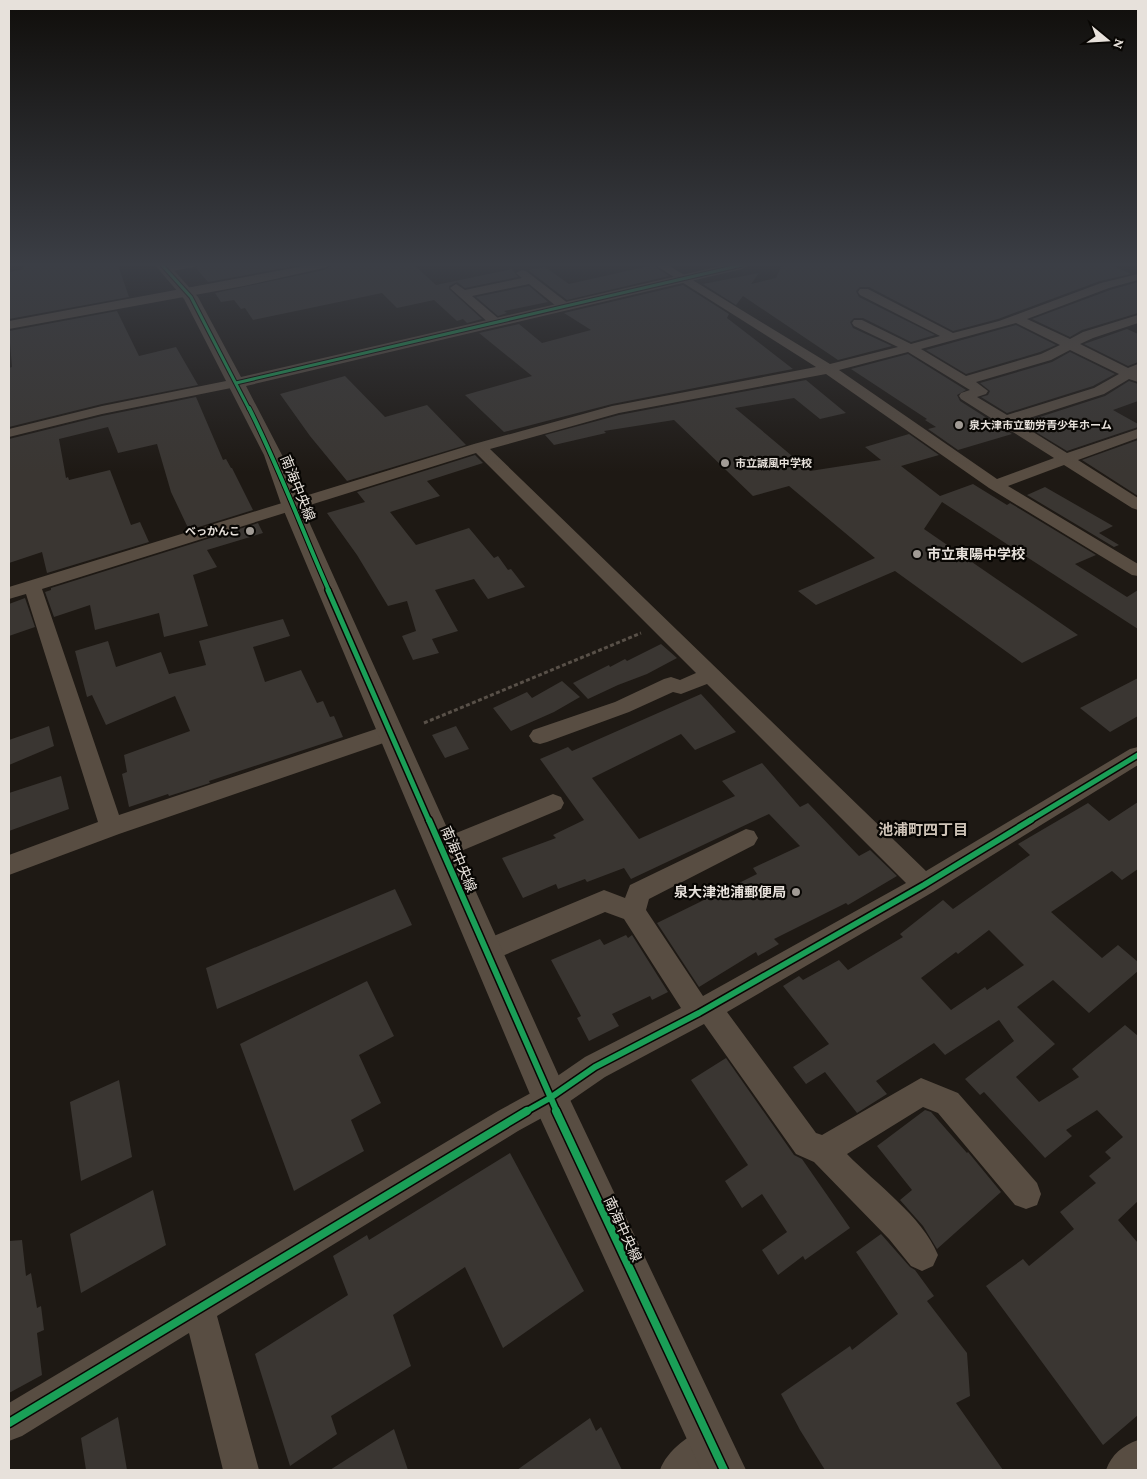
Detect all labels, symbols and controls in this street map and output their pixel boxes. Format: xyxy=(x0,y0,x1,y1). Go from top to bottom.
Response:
north arrow xyxy=(1082,15,1132,65)
text: N xyxy=(1110,37,1128,51)
marker: 泉大津市立勤労青少年ホーム xyxy=(953,419,965,431)
place label: 泉大津市立勤労青少年ホーム xyxy=(969,419,1112,431)
street label: 南海中央線 xyxy=(277,453,319,523)
marker: 市立誠風中学校 xyxy=(719,457,731,469)
place label: 市立誠風中学校 xyxy=(735,457,812,469)
place label: べっかんこ xyxy=(185,525,240,537)
marker: べっかんこ xyxy=(244,525,256,537)
place label: 市立東陽中学校 xyxy=(927,546,1025,562)
marker: 市立東陽中学校 xyxy=(911,548,923,560)
district label: 池浦町四丁目 xyxy=(878,821,968,838)
street label: 南海中央線 xyxy=(438,824,480,894)
place label: 泉大津池浦郵便局 xyxy=(674,884,786,900)
marker: 泉大津池浦郵便局 xyxy=(790,886,802,898)
street label: 南海中央線 xyxy=(601,1194,645,1264)

